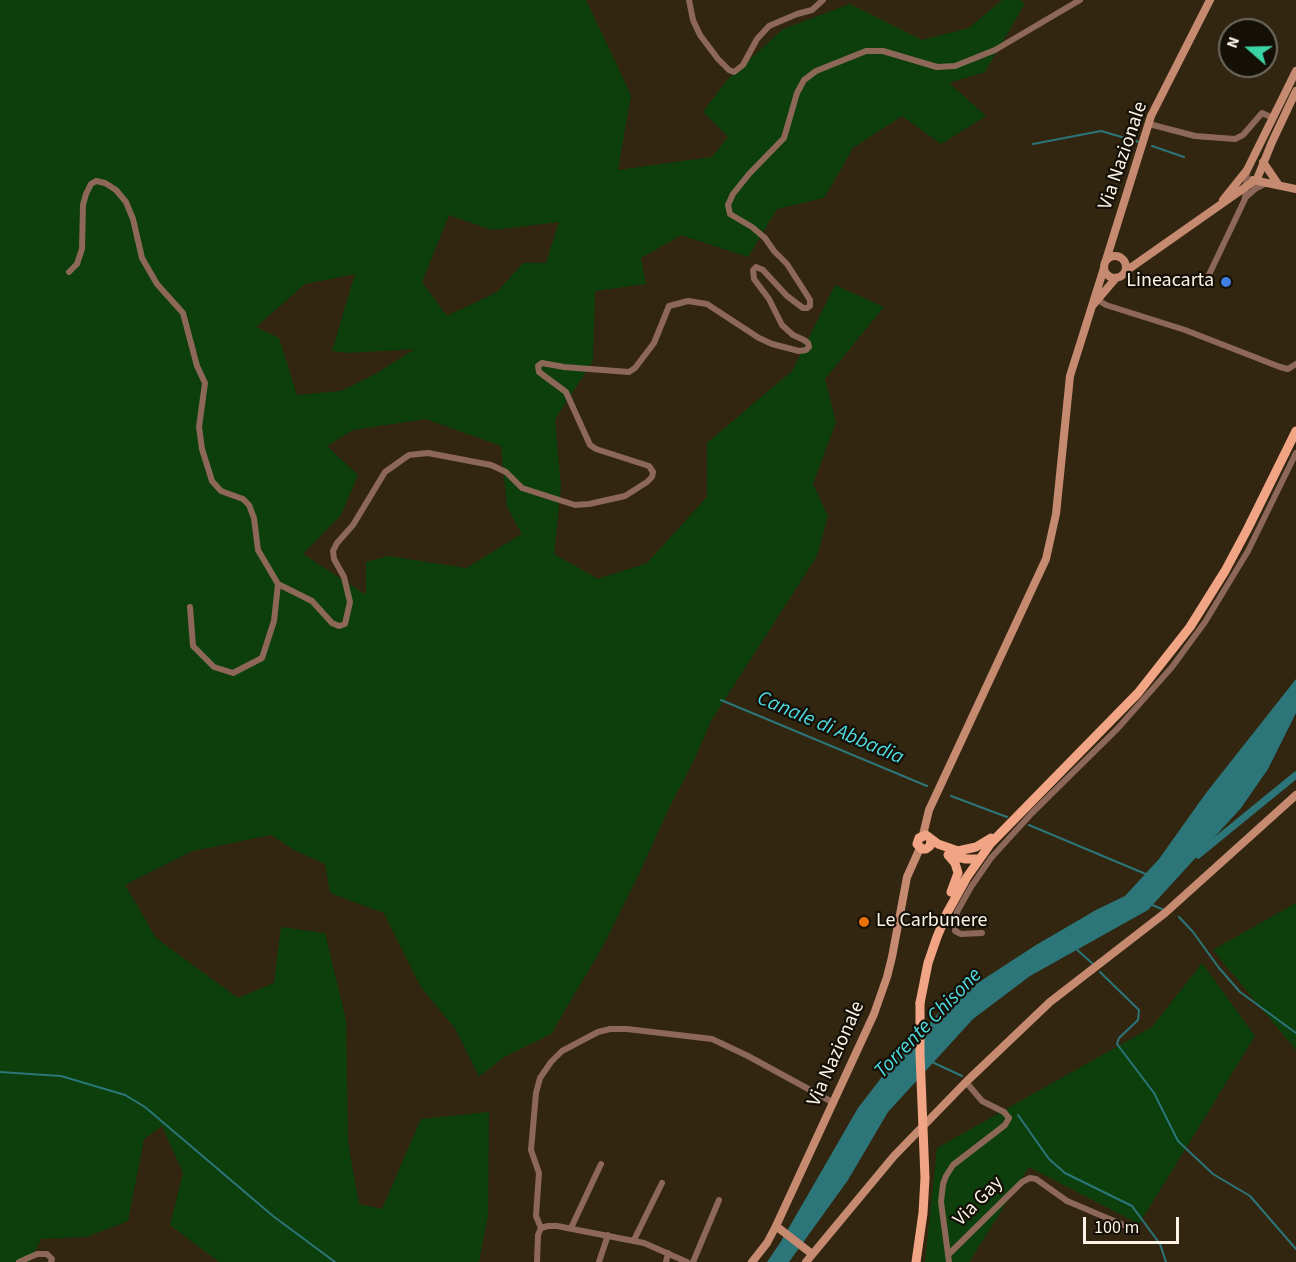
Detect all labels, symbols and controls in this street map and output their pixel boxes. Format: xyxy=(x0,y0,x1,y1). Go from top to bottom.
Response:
north arrow xyxy=(1218,18,1278,78)
text: N xyxy=(1221,34,1245,51)
street label: Via Nazionale xyxy=(1094,99,1154,213)
place label: Lineacarta xyxy=(1126,270,1214,294)
marker: Lineacarta xyxy=(1219,275,1233,289)
water label: Canale di Abbadia xyxy=(753,687,907,771)
place label: Le Carbunere xyxy=(876,910,987,934)
marker: Le Carbunere xyxy=(857,915,871,929)
water label: Torrente Chisone xyxy=(870,963,988,1085)
street label: Via Nazionale xyxy=(803,998,871,1110)
street label: Via Gay xyxy=(949,1172,1009,1232)
scale bar xyxy=(1086,1205,1182,1243)
text: 100 m xyxy=(1094,1215,1139,1240)

